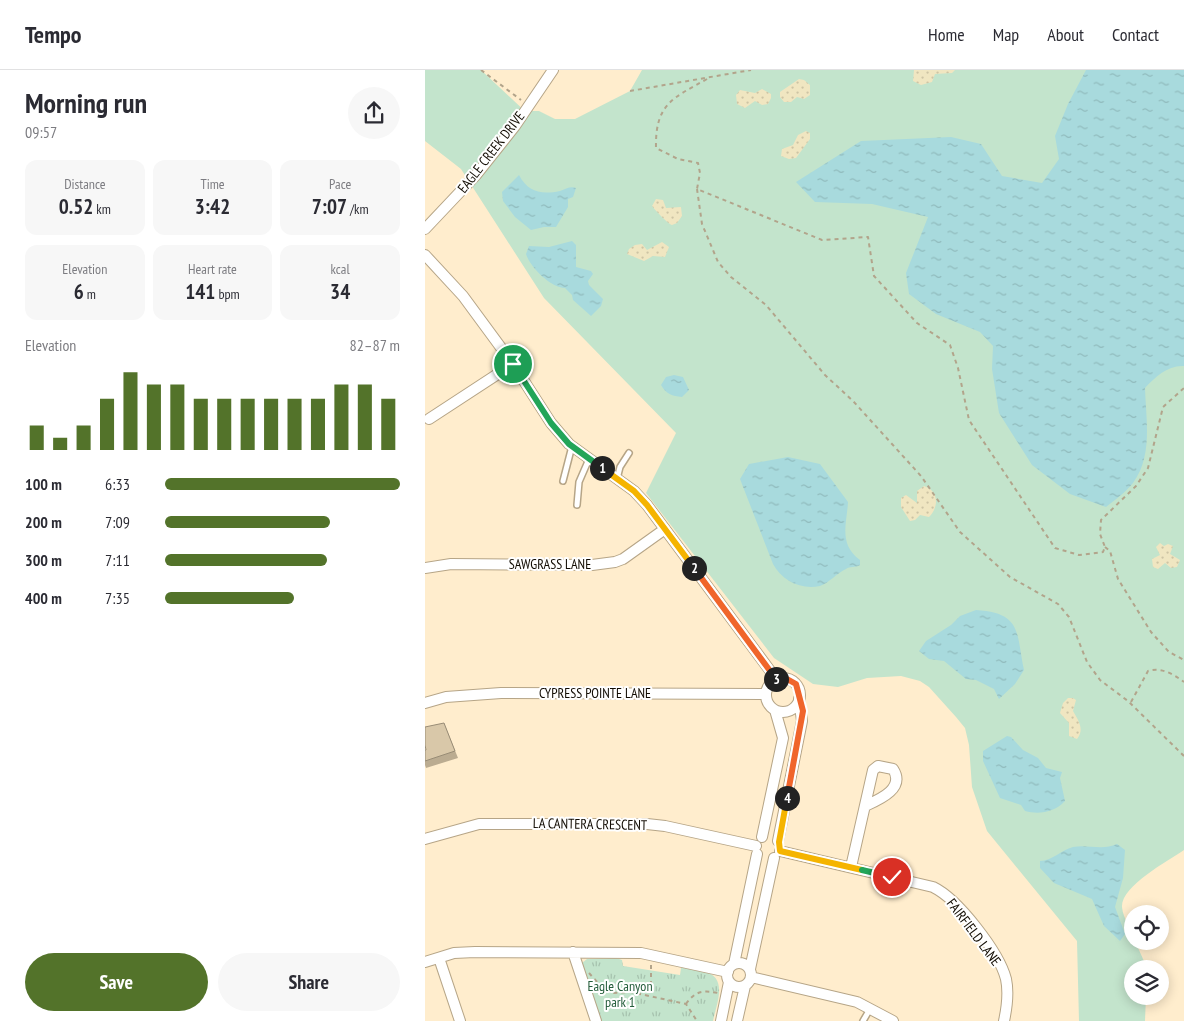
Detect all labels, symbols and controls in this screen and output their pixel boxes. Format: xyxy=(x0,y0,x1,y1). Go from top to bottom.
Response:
text: Tempo xyxy=(25,19,81,50)
text: Home xyxy=(928,23,965,46)
text: Map xyxy=(993,23,1019,46)
text: About xyxy=(1047,23,1084,46)
text: Contact xyxy=(1112,23,1159,46)
text: Morning run xyxy=(25,84,147,121)
button: share xyxy=(348,87,400,139)
street label: EAGLE CREEK DRIVE xyxy=(454,108,528,196)
text: 09:57 xyxy=(25,122,57,142)
text: Distance xyxy=(64,175,105,193)
text: Time xyxy=(200,175,225,193)
text: Pace xyxy=(329,175,351,193)
text: 0.52 xyxy=(59,193,93,220)
text: 3:42 xyxy=(195,193,230,220)
text: 7:07 xyxy=(312,193,347,220)
text: km xyxy=(93,200,111,218)
text: /km xyxy=(347,200,369,218)
text: Elevation xyxy=(62,260,107,278)
text: Heart rate xyxy=(188,260,237,278)
text: kcal xyxy=(331,260,350,278)
text: 6 xyxy=(74,278,84,305)
text: 141 xyxy=(185,278,215,305)
text: 34 xyxy=(330,278,350,305)
text: m xyxy=(84,285,96,303)
text: bpm xyxy=(215,285,240,303)
text: Elevation xyxy=(25,335,76,355)
text: 82–87 m xyxy=(350,335,400,355)
pin xyxy=(492,343,534,385)
icon: arrive xyxy=(499,350,527,378)
pin: 1 xyxy=(589,456,615,480)
text: 1 xyxy=(599,459,606,477)
text: 100 m xyxy=(25,474,62,494)
text: 6:33 xyxy=(105,474,130,494)
text: 200 m xyxy=(25,512,62,532)
text: 7:09 xyxy=(105,512,130,532)
text: 300 m xyxy=(25,550,62,570)
text: 7:11 xyxy=(105,550,130,570)
street label: SAWGRASS LANE xyxy=(509,555,591,573)
pin: 2 xyxy=(681,556,707,580)
text: 2 xyxy=(691,559,698,577)
text: 400 m xyxy=(25,588,62,608)
text: 7:35 xyxy=(105,588,130,608)
pin: 3 xyxy=(763,666,789,692)
text: 3 xyxy=(773,670,780,688)
street label: CYPRESS POINTE LANE xyxy=(539,684,651,702)
pin: 4 xyxy=(775,786,799,810)
text: 4 xyxy=(784,789,791,807)
street label: LA CANTERA CRESCENT xyxy=(533,814,648,834)
pin xyxy=(871,856,913,898)
icon: check xyxy=(878,863,906,891)
street label: FAIRFIELD LANE xyxy=(943,895,1005,969)
map controls xyxy=(1124,905,1169,1005)
button: locate xyxy=(1124,905,1169,950)
button: Save xyxy=(25,953,208,1011)
button: Share xyxy=(218,953,400,1011)
button: layers xyxy=(1124,960,1169,1005)
park label: Eagle Canyon park 1 xyxy=(587,977,653,1011)

